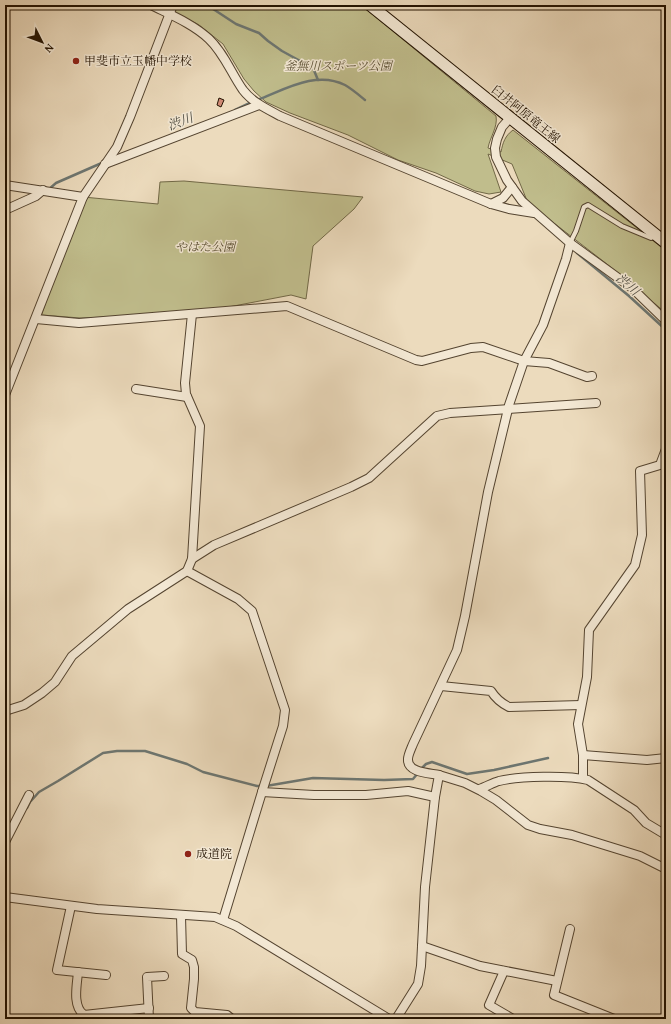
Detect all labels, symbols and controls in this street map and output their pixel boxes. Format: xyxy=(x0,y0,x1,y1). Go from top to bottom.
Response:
north arrow xyxy=(22,22,62,62)
text: N xyxy=(41,41,58,57)
place label: 甲斐市立玉幡中学校 xyxy=(84,52,192,69)
marker: 甲斐市立玉幡中学校 xyxy=(71,56,81,66)
park label: 釜無川スポーツ公園 xyxy=(284,57,394,74)
street label: 臼井阿原竜王線 xyxy=(488,81,564,147)
water label: 渋川 xyxy=(165,107,198,135)
park label: やはた公園 xyxy=(175,238,237,255)
water label: 渋川 xyxy=(612,269,645,301)
place label: 成道院 xyxy=(196,845,232,862)
marker: 成道院 xyxy=(183,849,193,859)

